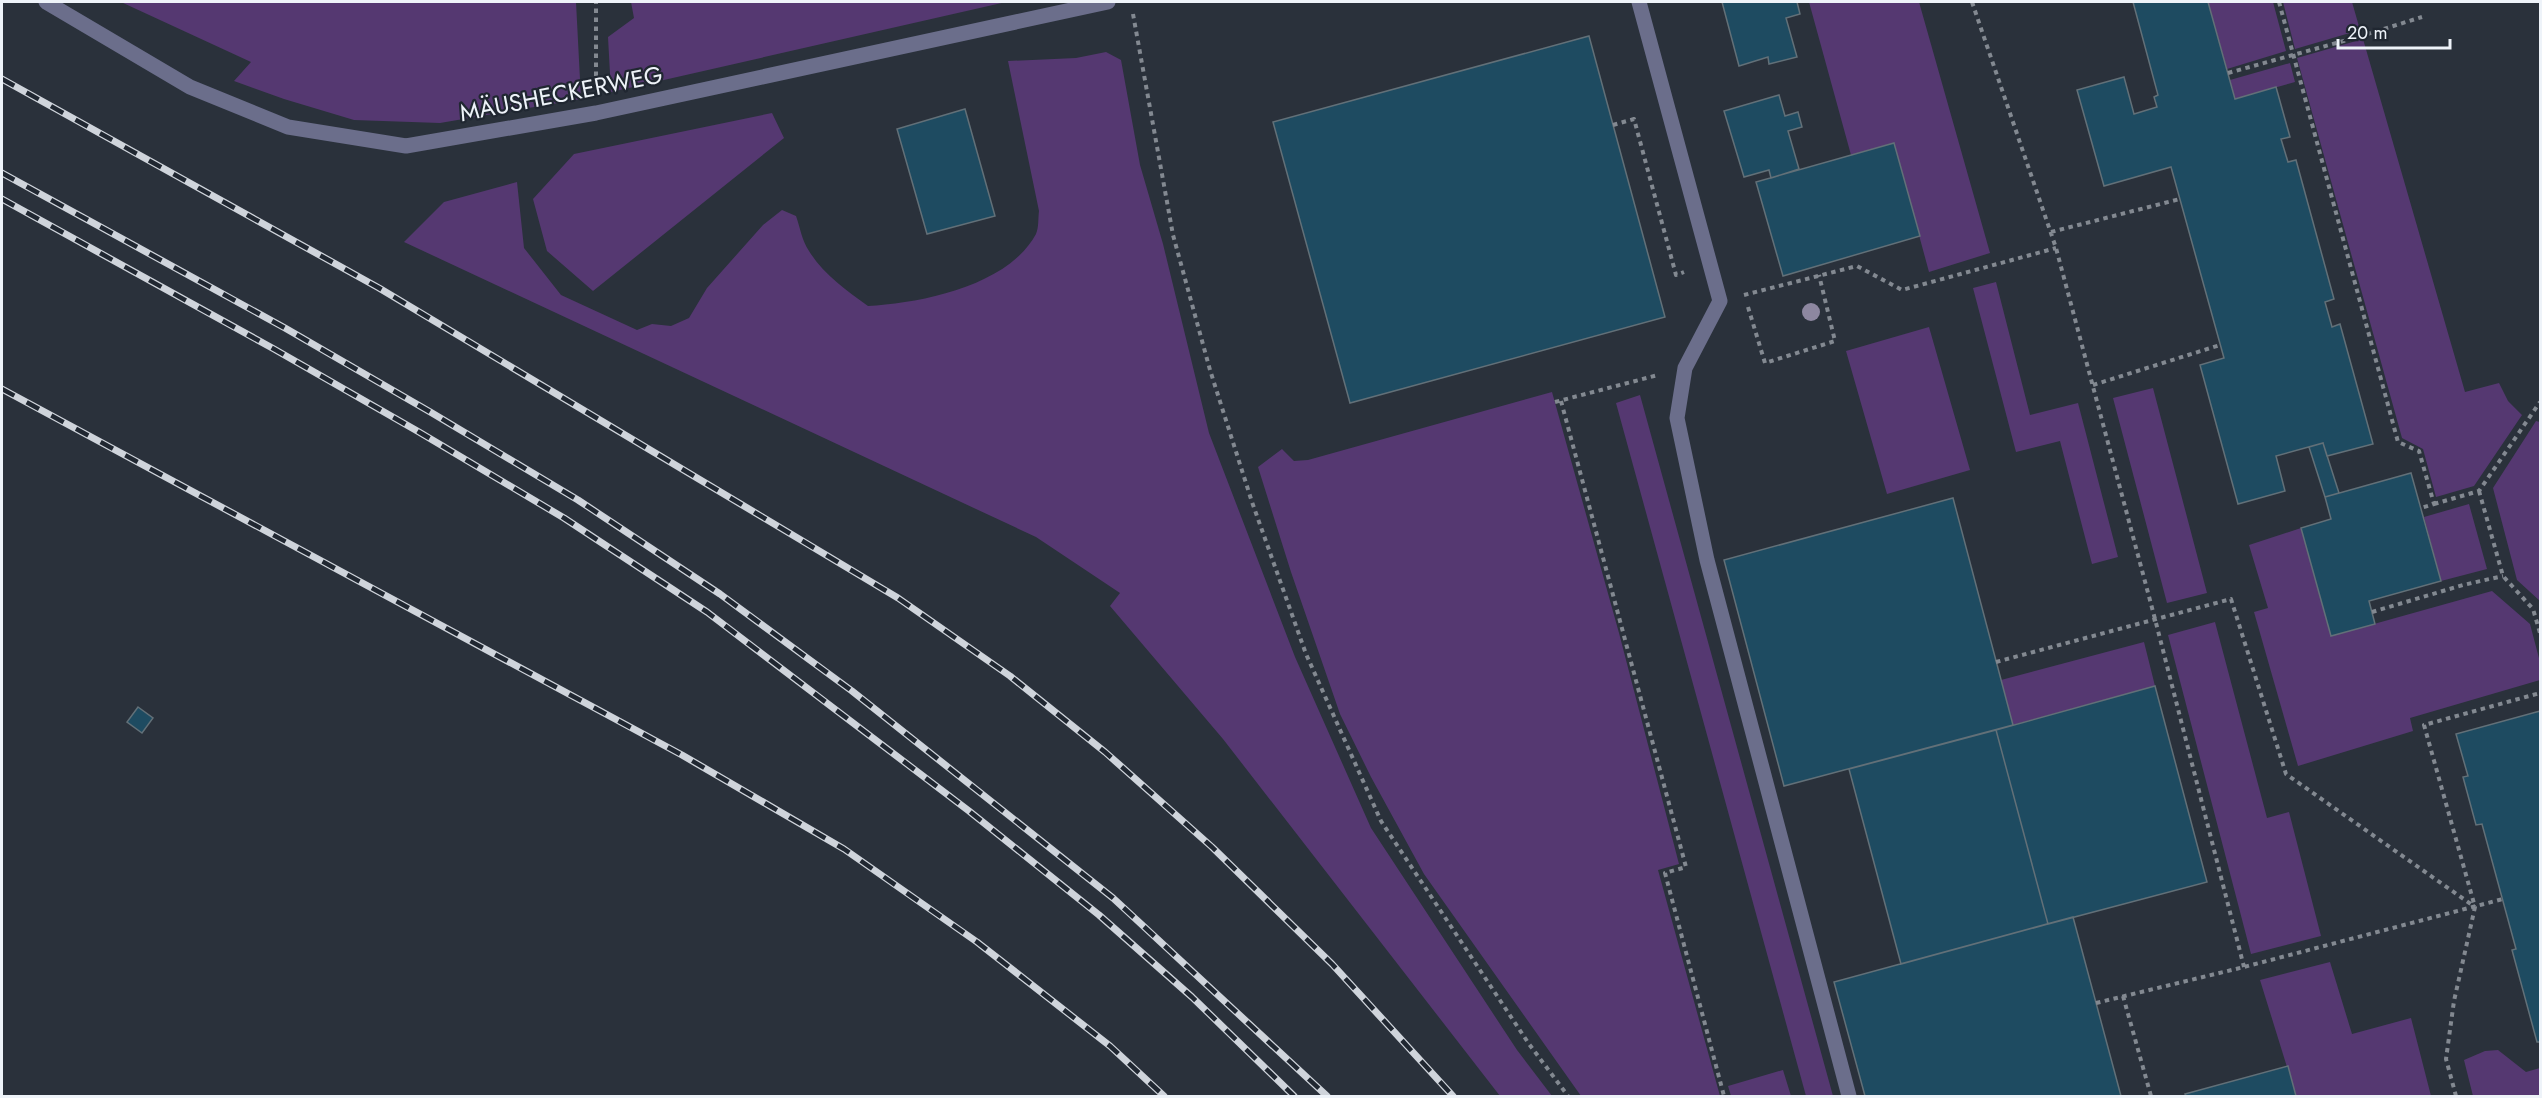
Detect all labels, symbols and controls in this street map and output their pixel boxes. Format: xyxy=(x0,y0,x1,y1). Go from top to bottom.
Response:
scale bar xyxy=(2338,12,2450,50)
text: 20 m xyxy=(2347,20,2387,46)
street label: MÄUSHECKERWEG xyxy=(456,57,665,130)

